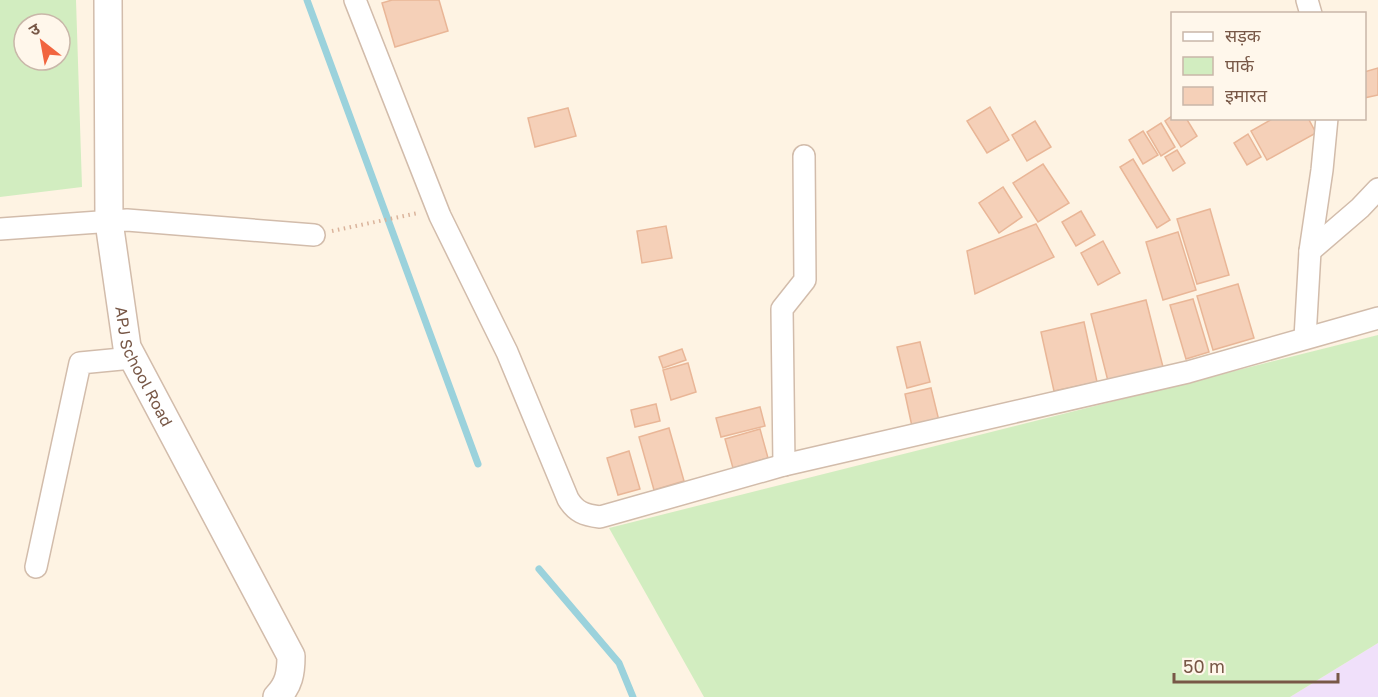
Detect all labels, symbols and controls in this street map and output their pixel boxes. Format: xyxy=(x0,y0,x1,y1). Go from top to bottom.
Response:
north arrow xyxy=(12,12,72,72)
legend xyxy=(1171,12,1366,120)
text: उ xyxy=(25,18,44,40)
text: सड़क xyxy=(1225,24,1262,46)
text: पार्क xyxy=(1225,54,1255,76)
text: इमारत xyxy=(1225,84,1268,106)
street label: APJ School Road xyxy=(111,305,177,430)
scale bar xyxy=(1174,646,1338,684)
text: 50 m xyxy=(1183,655,1225,677)

